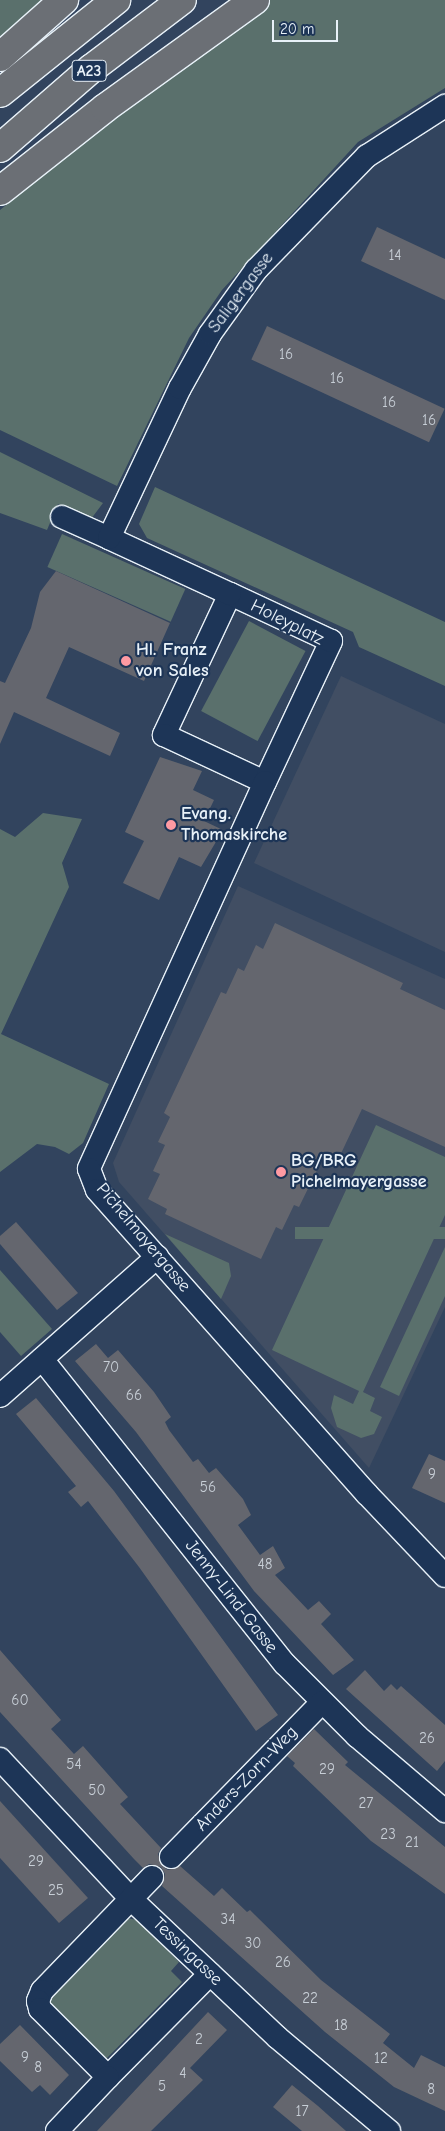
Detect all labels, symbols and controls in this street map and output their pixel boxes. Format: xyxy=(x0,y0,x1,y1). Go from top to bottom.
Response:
scale bar xyxy=(275,10,341,42)
text: 20 m xyxy=(280,20,314,38)
road number: A23 xyxy=(72,58,106,84)
house number: 14 xyxy=(388,247,402,265)
street label: Saligergasse xyxy=(204,248,278,338)
house number: 16 xyxy=(279,346,293,364)
house number: 16 xyxy=(330,370,344,388)
house number: 16 xyxy=(382,394,396,412)
house number: 16 xyxy=(422,412,436,430)
street label: Holeyplatz xyxy=(247,595,327,651)
place label: Hl. Franz von Sales xyxy=(136,640,209,682)
marker: Hl. Franz von Sales xyxy=(120,655,132,667)
place label: Evang. Thomaskirche xyxy=(181,804,287,846)
marker: Evang. Thomaskirche xyxy=(165,819,177,831)
place label: BG/BRG Pichelmayergasse xyxy=(291,1151,426,1194)
marker: BG/BRG Pichelmayergasse xyxy=(275,1166,287,1178)
street label: Pichelmayergasse xyxy=(91,1179,195,1297)
house number: 70 xyxy=(103,1359,119,1377)
house number: 66 xyxy=(126,1387,142,1405)
house number: 9 xyxy=(428,1466,436,1484)
house number: 56 xyxy=(200,1479,216,1497)
street label: Jenny-Lind-Gasse xyxy=(180,1536,282,1658)
house number: 48 xyxy=(258,1556,272,1574)
house number: 60 xyxy=(11,1692,29,1710)
street label: Anders-Zorn-Weg xyxy=(191,1722,303,1836)
house number: 26 xyxy=(419,1730,435,1748)
house number: 54 xyxy=(66,1756,82,1774)
house number: 29 xyxy=(319,1761,335,1779)
house number: 50 xyxy=(88,1782,106,1800)
house number: 27 xyxy=(359,1795,373,1813)
house number: 23 xyxy=(380,1826,396,1844)
house number: 21 xyxy=(405,1834,419,1852)
house number: 29 xyxy=(28,1853,44,1871)
house number: 25 xyxy=(48,1882,64,1900)
house number: 34 xyxy=(221,1911,235,1929)
street label: Tessingasse xyxy=(148,1913,226,1991)
house number: 30 xyxy=(245,1935,261,1953)
house number: 26 xyxy=(275,1954,291,1972)
house number: 22 xyxy=(302,1990,318,2008)
house number: 18 xyxy=(334,2017,348,2035)
house number: 2 xyxy=(195,2031,203,2049)
house number: 9 xyxy=(21,2049,29,2067)
house number: 12 xyxy=(374,2050,388,2068)
house number: 8 xyxy=(34,2059,42,2077)
house number: 4 xyxy=(179,2065,187,2083)
house number: 5 xyxy=(158,2078,166,2096)
house number: 8 xyxy=(427,2081,435,2099)
house number: 17 xyxy=(295,2103,309,2121)

